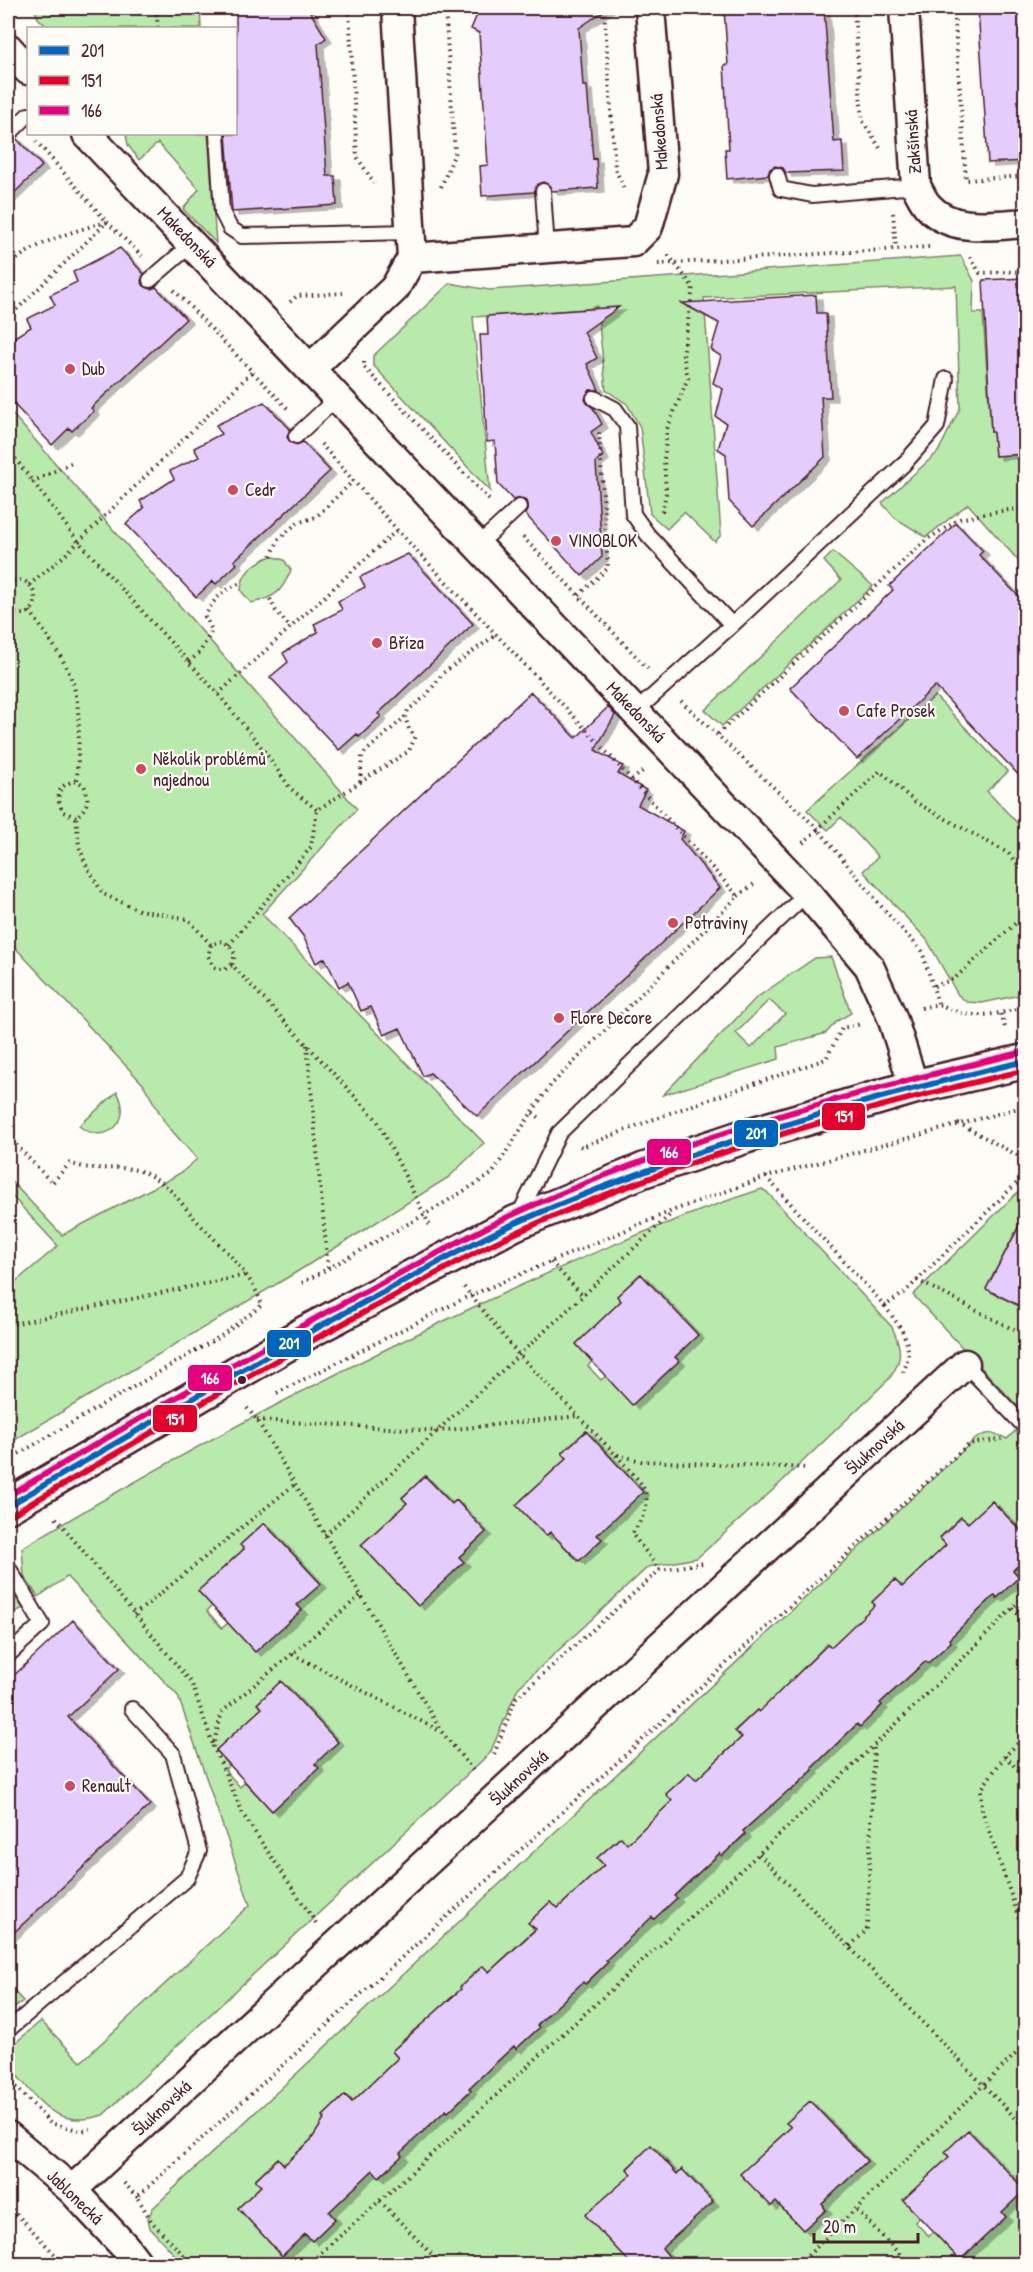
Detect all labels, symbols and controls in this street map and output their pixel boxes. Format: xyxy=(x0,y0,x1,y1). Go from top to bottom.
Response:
legend xyxy=(27,27,237,135)
text: 201 xyxy=(81,38,104,63)
text: 151 xyxy=(81,68,102,93)
street label: Makedonská xyxy=(643,93,674,171)
text: 166 xyxy=(81,98,102,123)
street label: Zakšínská xyxy=(898,109,927,175)
street label: Makedonská xyxy=(152,201,223,273)
place label: Dub xyxy=(82,356,105,381)
marker: Dub xyxy=(63,362,77,376)
place label: Cedr xyxy=(245,477,276,502)
marker: Cedr xyxy=(226,483,240,497)
place label: VINOBLOK xyxy=(568,528,638,553)
marker: VINOBLOK xyxy=(549,534,563,548)
place label: Bříza xyxy=(389,630,424,655)
marker: Bříza xyxy=(370,636,384,650)
street label: Makedonská xyxy=(601,676,672,748)
place label: Cafe Prosek xyxy=(856,698,936,723)
marker: Cafe Prosek xyxy=(837,704,851,718)
place label: Několik problémů najednou xyxy=(153,746,266,792)
marker: Několik problémů najednou xyxy=(134,762,148,776)
place label: Potraviny xyxy=(685,910,748,935)
marker: Potraviny xyxy=(666,916,680,930)
place label: Flore Decore xyxy=(570,1005,652,1030)
marker: Flore Decore xyxy=(552,1011,566,1025)
line badge: 151 xyxy=(821,1102,866,1131)
text: 151 xyxy=(835,1105,853,1127)
line badge: 201 xyxy=(733,1119,779,1148)
text: 201 xyxy=(746,1122,766,1144)
line badge: 166 xyxy=(646,1138,692,1166)
text: 166 xyxy=(660,1141,679,1163)
line badge: 201 xyxy=(266,1329,312,1358)
text: 201 xyxy=(279,1332,299,1354)
line badge: 166 xyxy=(187,1364,233,1392)
text: 166 xyxy=(201,1367,220,1389)
unlabelled marker xyxy=(236,1374,248,1386)
line badge: 151 xyxy=(152,1404,198,1433)
text: 151 xyxy=(166,1408,184,1430)
street label: Šluknovská xyxy=(840,1413,909,1480)
street label: Šluknovská xyxy=(484,1744,553,1811)
place label: Renault xyxy=(82,1773,132,1798)
marker: Renault xyxy=(63,1779,77,1793)
street label: Šluknovská xyxy=(127,2074,196,2141)
street label: Jablonecká xyxy=(41,2163,109,2230)
scale bar xyxy=(814,2206,918,2244)
text: 20 m xyxy=(823,2214,856,2239)

